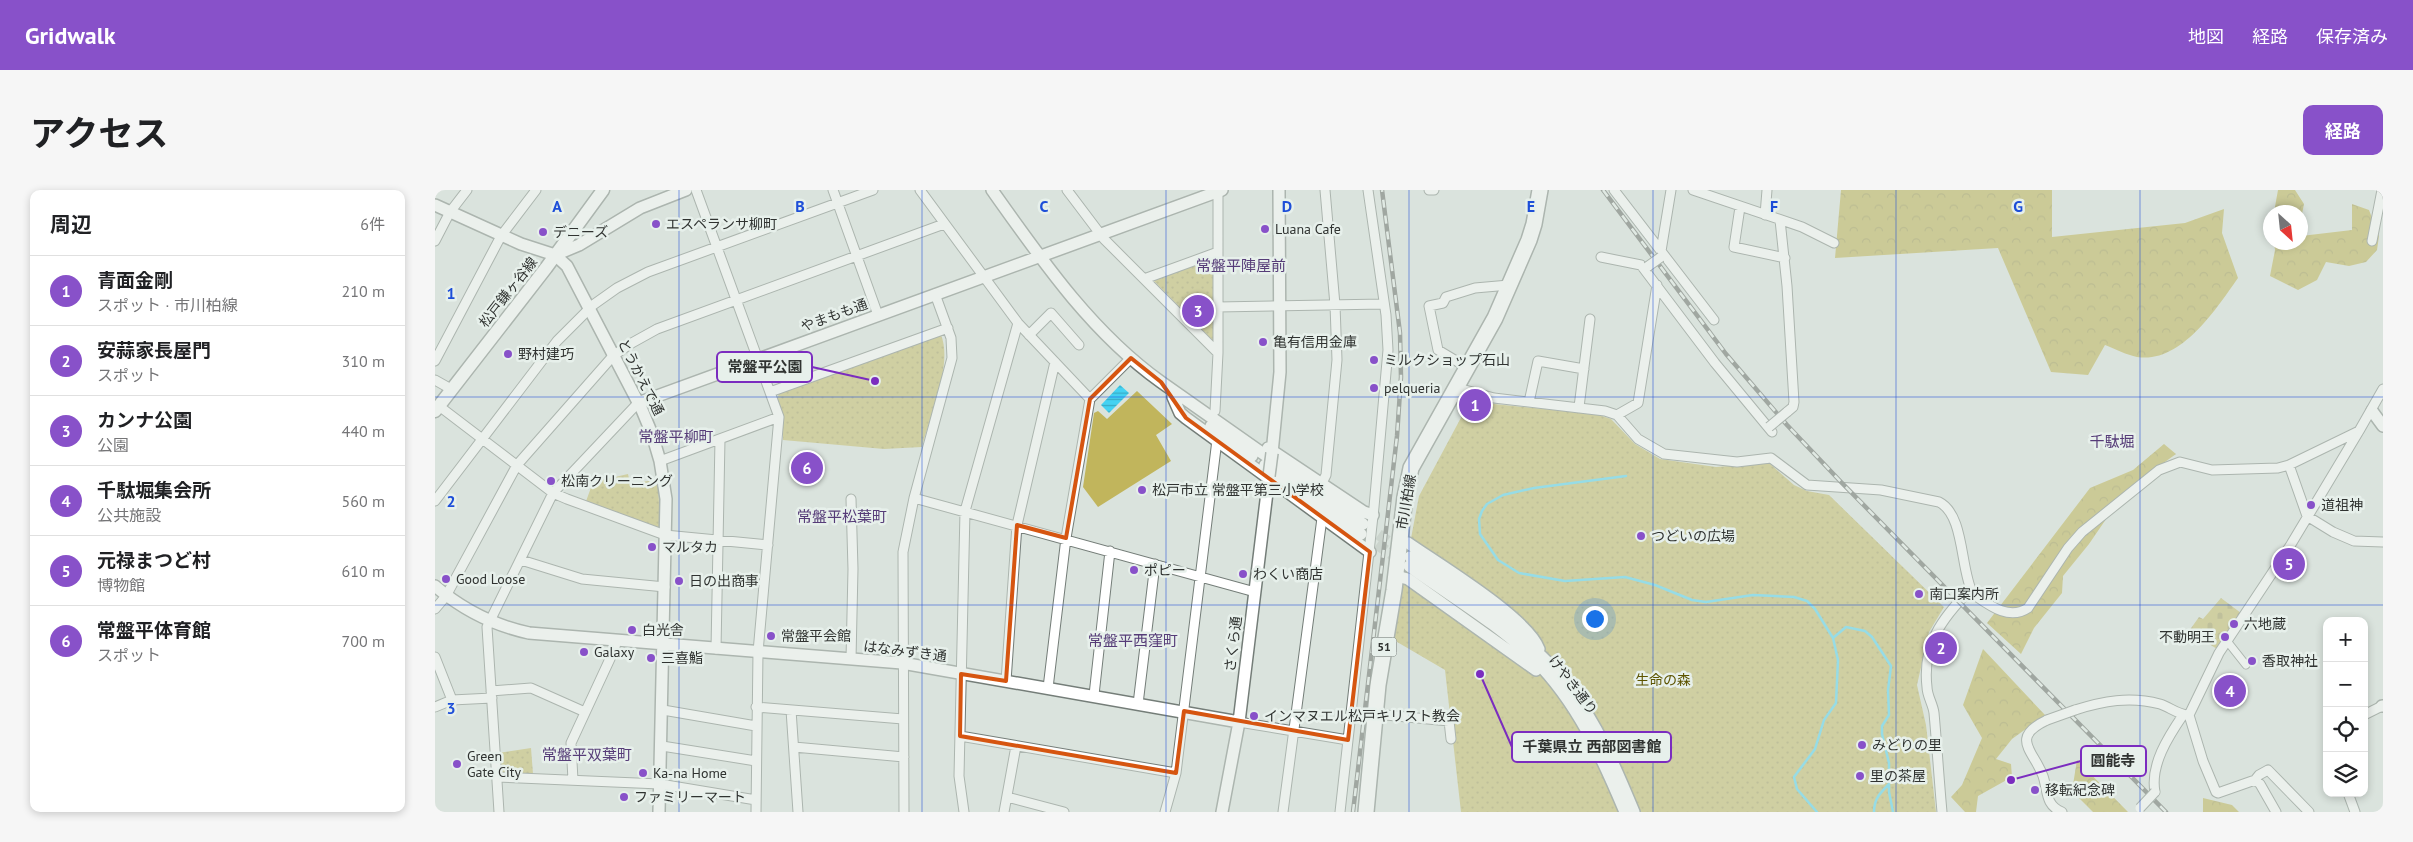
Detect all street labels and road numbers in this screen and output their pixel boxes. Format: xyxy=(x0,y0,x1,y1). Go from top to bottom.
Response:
street label: 松戸鎌ヶ谷線 xyxy=(475,253,541,331)
street label: やまもも通 xyxy=(798,295,870,335)
street label: とうかえで通 xyxy=(614,336,668,418)
street label: 市川柏線 xyxy=(1392,473,1420,531)
street label: さくら通 xyxy=(1221,615,1245,673)
street label: はなみずき通 xyxy=(862,637,948,665)
road number: 51 xyxy=(1371,638,1397,657)
street label: けやき通り xyxy=(1545,652,1601,718)

